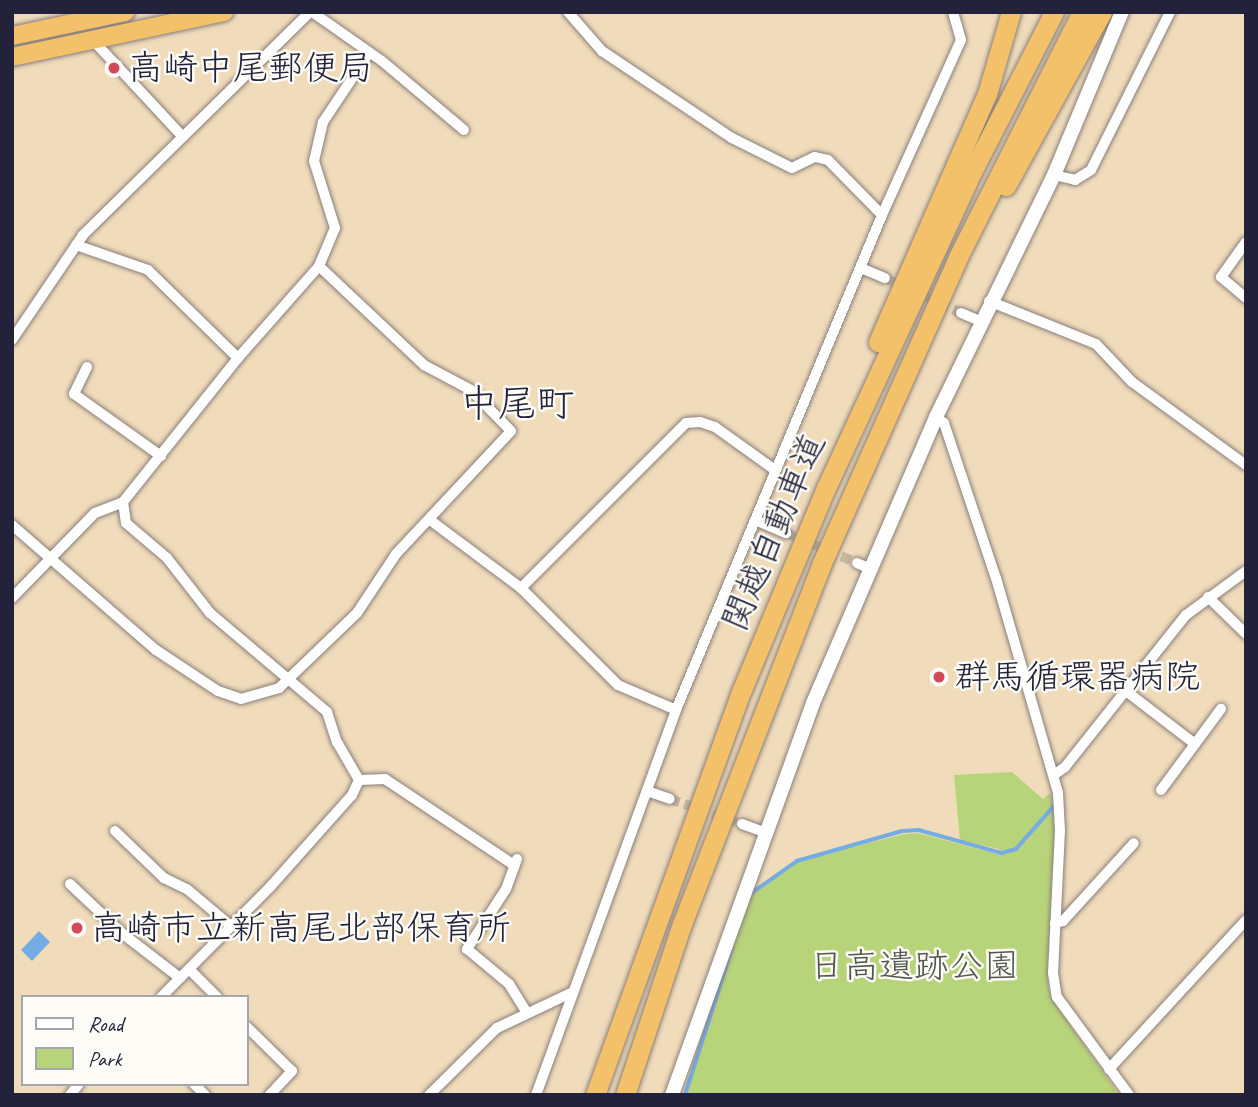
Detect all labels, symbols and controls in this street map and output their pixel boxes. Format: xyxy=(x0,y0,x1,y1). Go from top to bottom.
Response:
place label: 高崎中尾郵便局 xyxy=(128,47,373,89)
marker: 高崎中尾郵便局 xyxy=(106,60,122,76)
district label: 中尾町 xyxy=(460,381,574,427)
street label: 関越自動車道 xyxy=(714,427,834,637)
place label: 群馬循環器病院 xyxy=(955,656,1200,698)
marker: 群馬循環器病院 xyxy=(929,667,949,687)
place label: 高崎市立新高尾北部保育所 xyxy=(91,907,511,949)
marker: 高崎市立新高尾北部保育所 xyxy=(69,920,85,936)
park label: 日高遺跡公園 xyxy=(809,945,1019,987)
legend xyxy=(21,995,248,1086)
text: Road xyxy=(88,1011,123,1037)
text: Park xyxy=(88,1046,121,1072)

